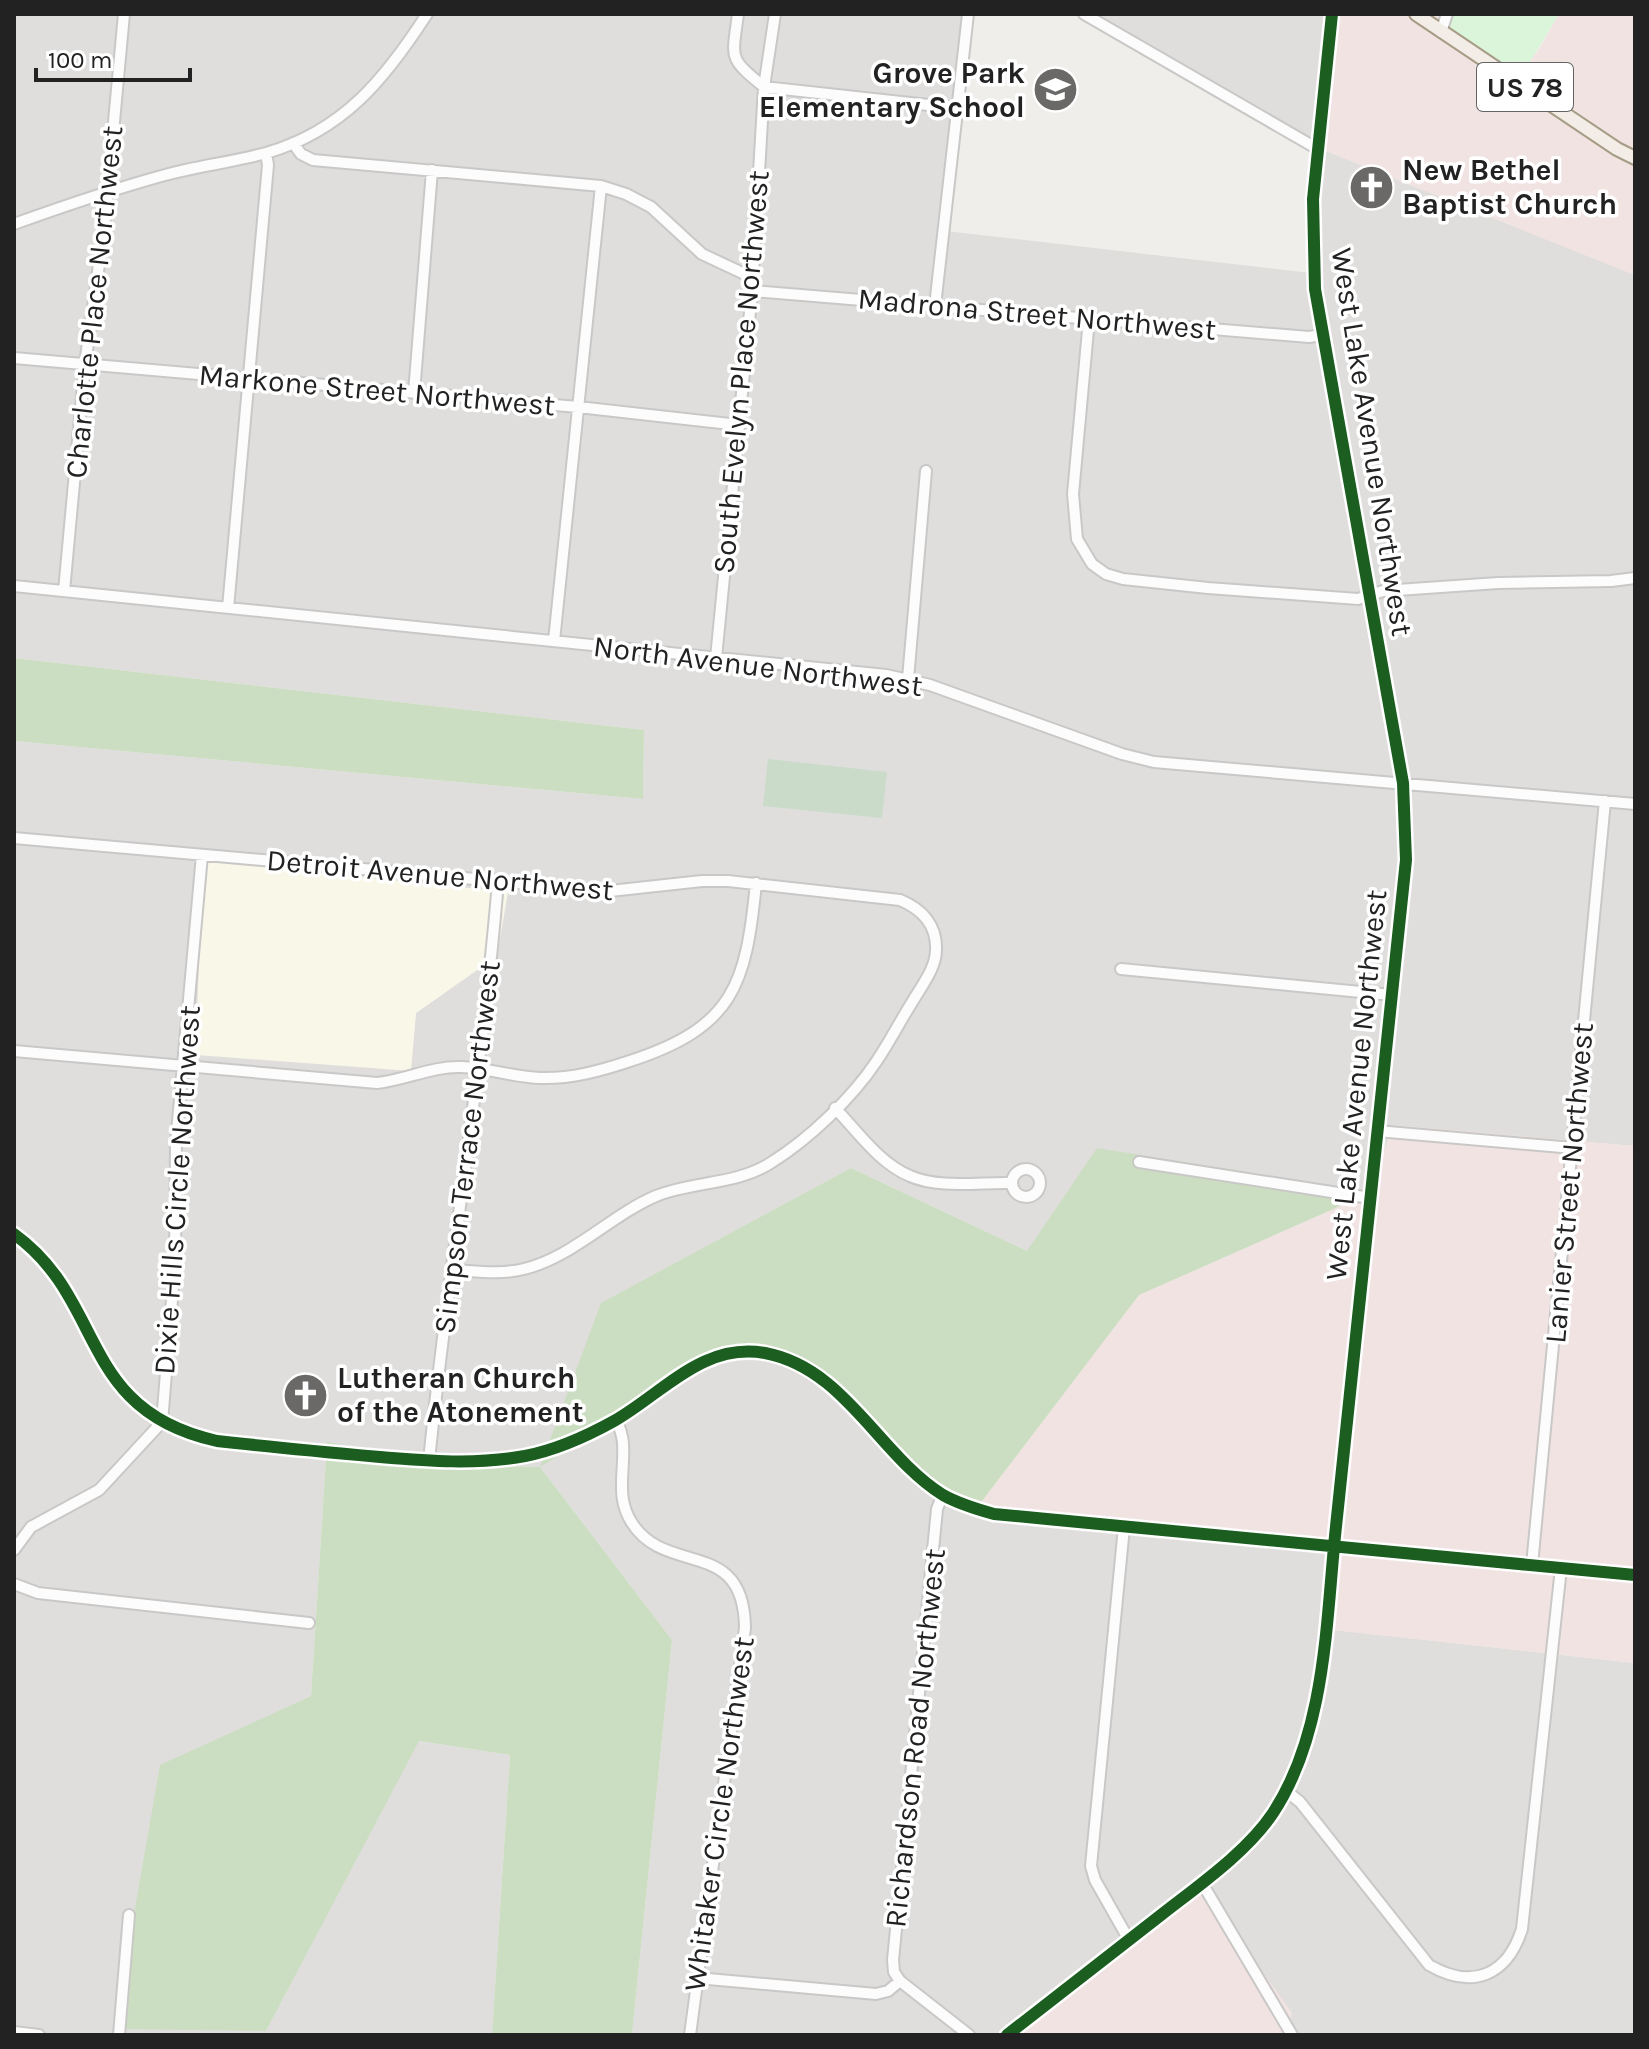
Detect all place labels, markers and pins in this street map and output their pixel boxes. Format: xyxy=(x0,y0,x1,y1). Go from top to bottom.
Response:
place label: Grove Park Elementary School xyxy=(759,55,1025,125)
school or university icon: Grove Park Elementary School xyxy=(1032,66,1080,114)
place label: New Bethel Baptist Church xyxy=(1402,152,1617,222)
church icon: New Bethel Baptist Church xyxy=(1347,163,1395,211)
place label: Lutheran Church of the Atonement xyxy=(337,1360,584,1430)
church icon: Lutheran Church of the Atonement xyxy=(282,1371,330,1419)

